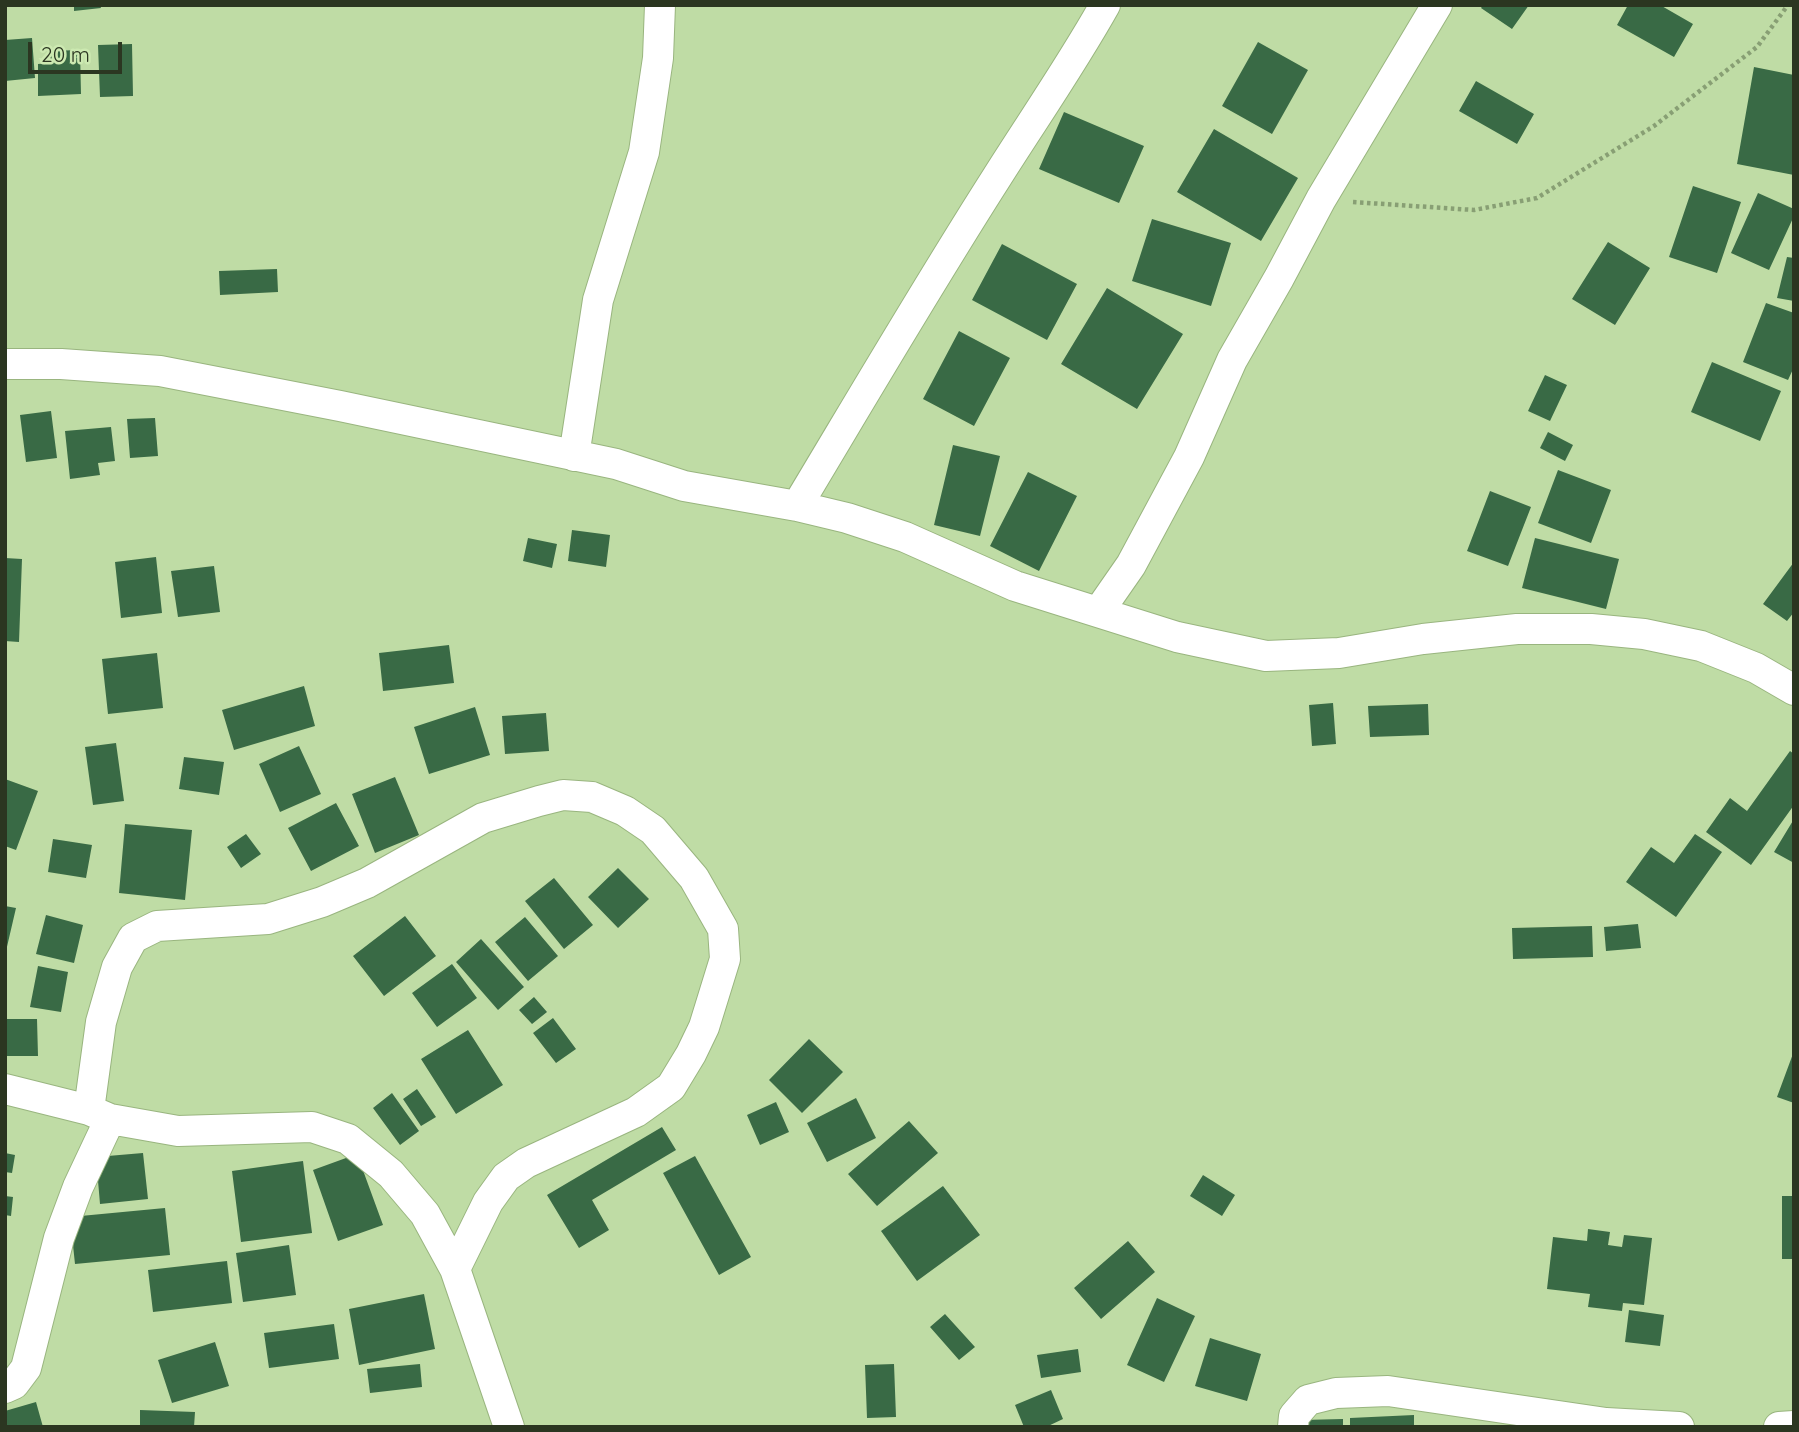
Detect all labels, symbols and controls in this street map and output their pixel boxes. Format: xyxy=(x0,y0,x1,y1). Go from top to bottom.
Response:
scale bar xyxy=(32,28,126,72)
text: 20 m xyxy=(41,41,90,67)

